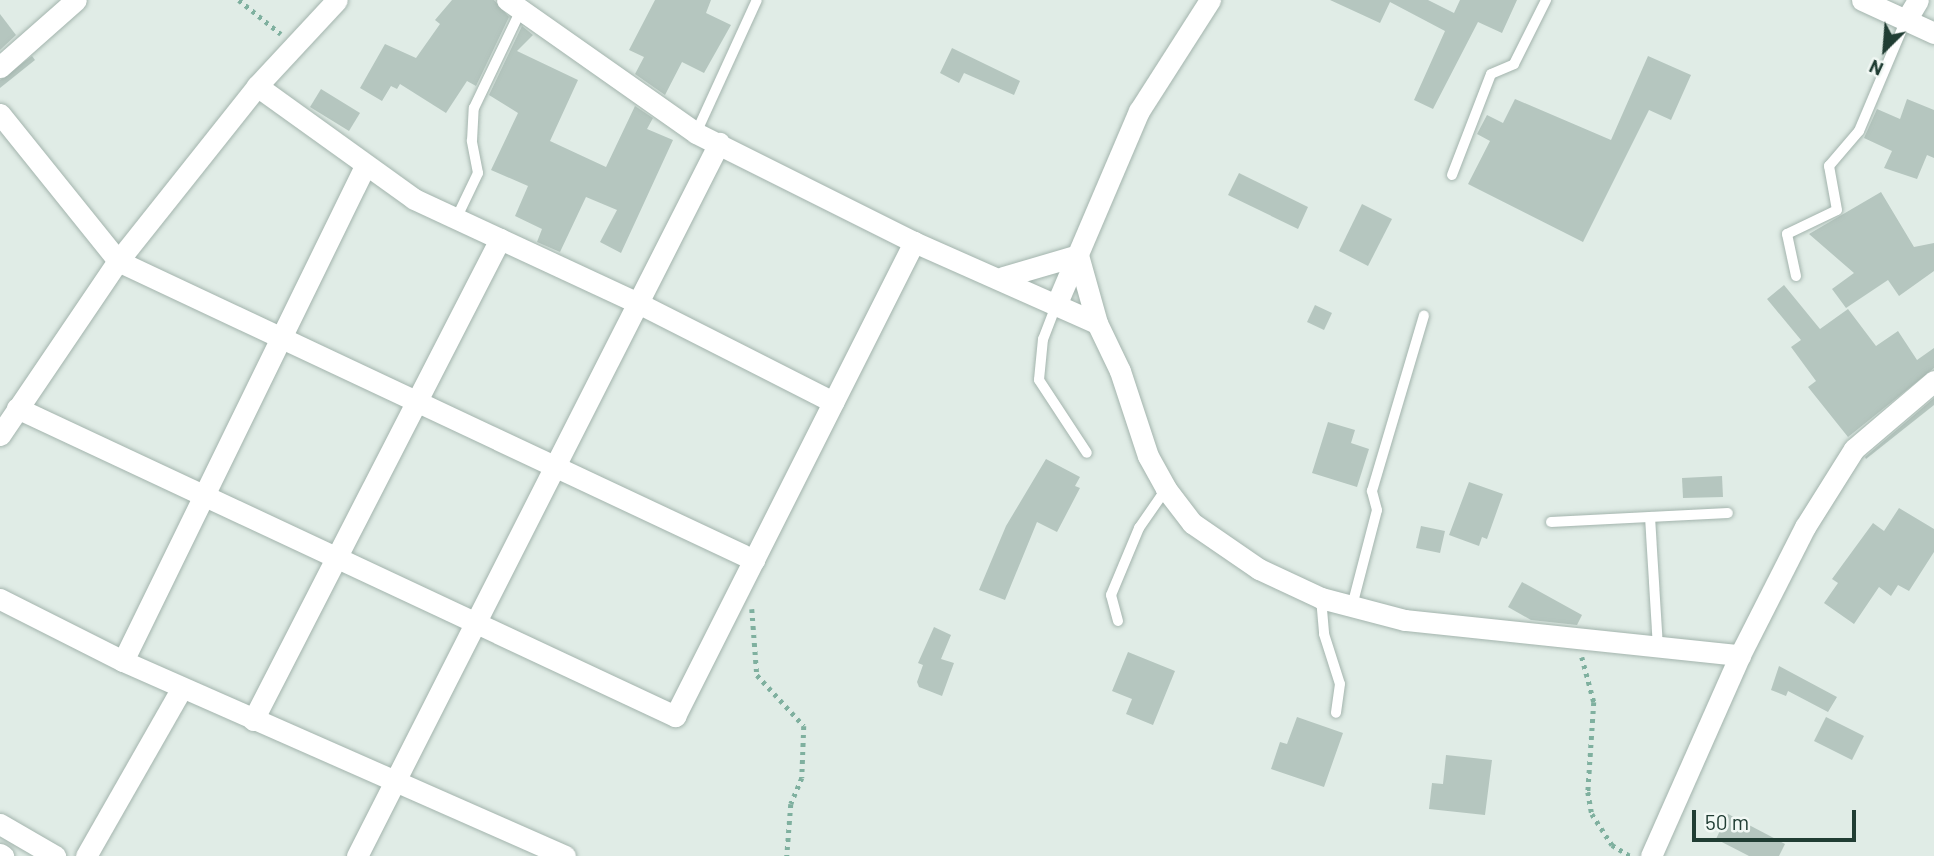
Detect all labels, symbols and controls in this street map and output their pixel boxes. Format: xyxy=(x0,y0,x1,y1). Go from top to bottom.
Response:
north arrow xyxy=(1850,14,1920,84)
text: N xyxy=(1865,55,1887,82)
scale bar xyxy=(1696,796,1860,840)
text: 50 m xyxy=(1705,809,1749,834)

